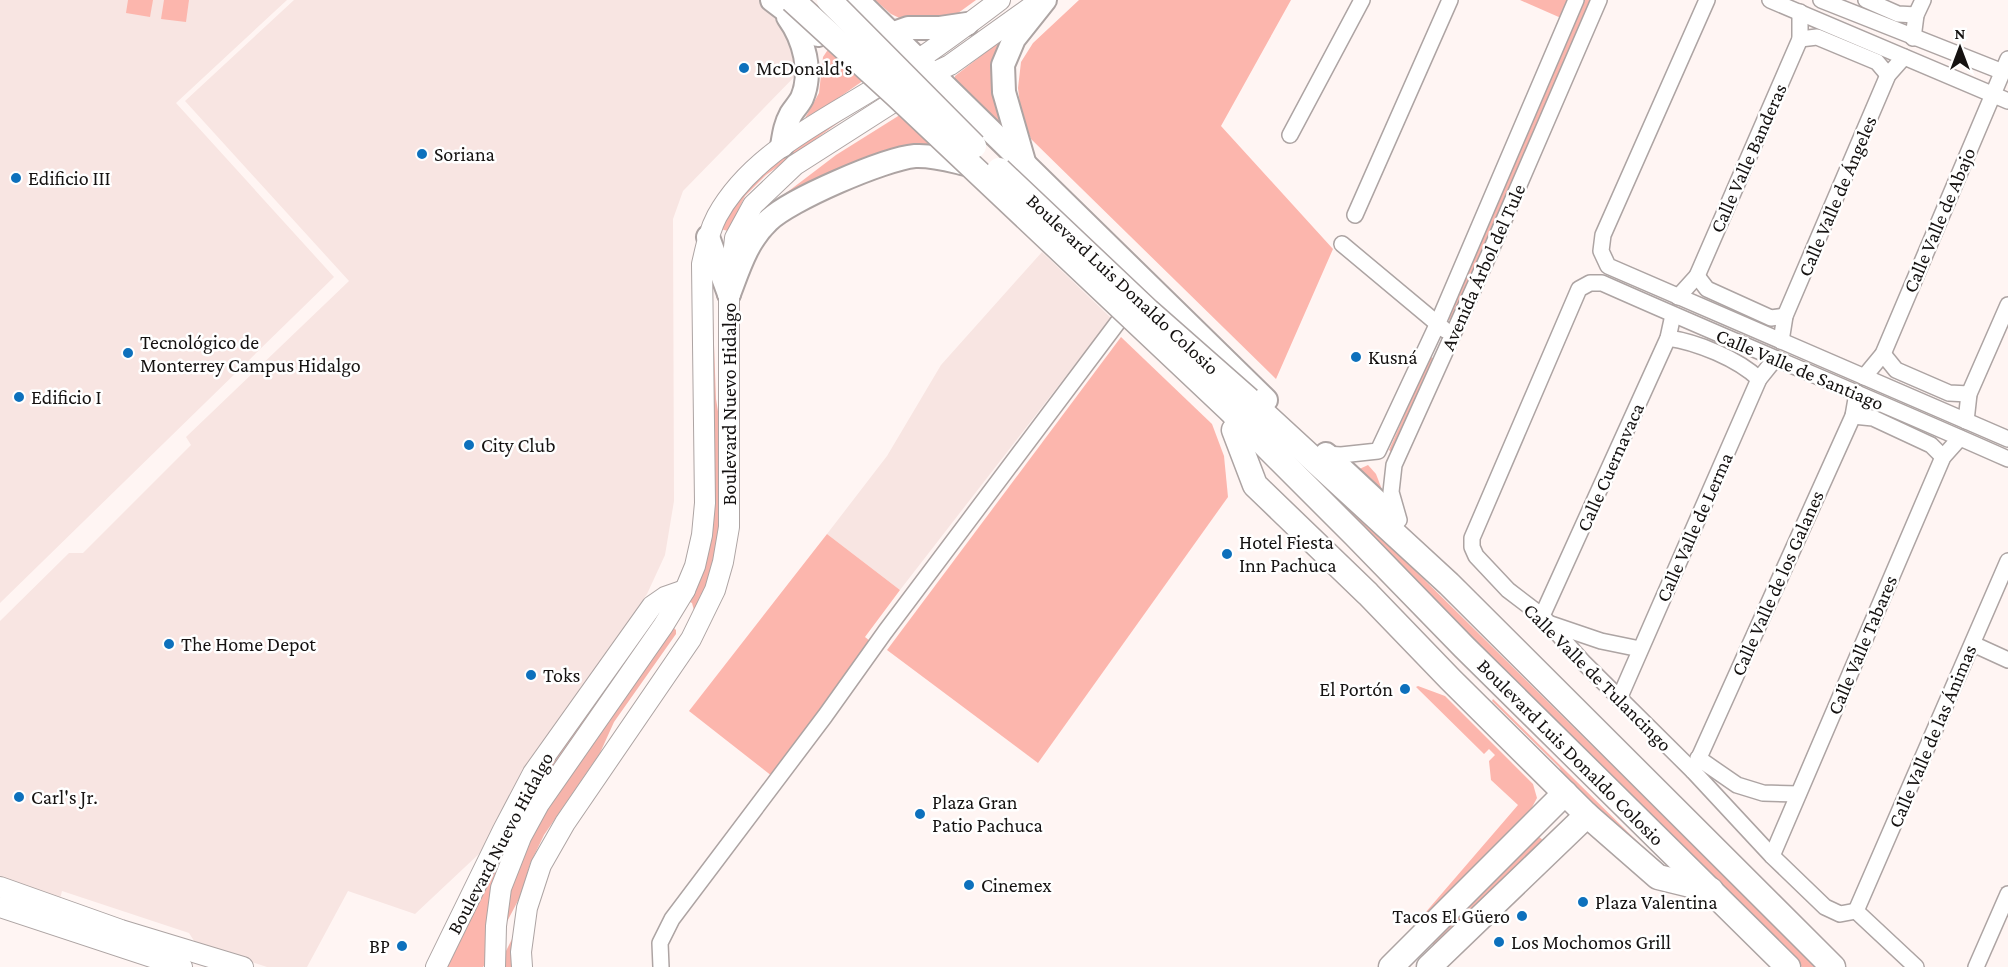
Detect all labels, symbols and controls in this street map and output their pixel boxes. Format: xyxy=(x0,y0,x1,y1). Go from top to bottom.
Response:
north arrow xyxy=(1930,18,1990,78)
text: N xyxy=(1955,25,1966,42)
place label: McDonald's xyxy=(756,57,852,79)
marker: McDonald's xyxy=(737,61,751,75)
street label: Calle Valle Banderas xyxy=(1705,80,1791,236)
street label: Calle Valle de Ángeles xyxy=(1793,112,1882,280)
place label: Soriana xyxy=(434,143,495,165)
street label: Calle Valle de Abajo xyxy=(1899,144,1980,296)
marker: Soriana xyxy=(415,147,429,161)
place label: Edificio III xyxy=(28,167,111,189)
marker: Edificio III xyxy=(9,171,23,185)
street label: Avenida Árbol del Tule xyxy=(1436,180,1530,354)
street label: Boulevard Luis Donaldo Colosio xyxy=(1022,189,1224,379)
street label: Boulevard Nuevo Hidalgo xyxy=(718,303,741,505)
street label: Calle Valle de Santiago xyxy=(1713,324,1887,415)
place label: Tecnológico de Monterrey Campus Hidalgo xyxy=(140,331,361,377)
marker: Tecnológico de Monterrey Campus Hidalgo xyxy=(121,346,135,360)
place label: Kusná xyxy=(1368,346,1418,368)
marker: Kusná xyxy=(1349,350,1363,364)
place label: Edificio I xyxy=(31,386,102,408)
marker: Edificio I xyxy=(12,390,26,404)
street label: Calle Cuernavaca xyxy=(1572,399,1648,535)
place label: City Club xyxy=(481,434,555,457)
marker: City Club xyxy=(462,438,476,452)
street label: Calle Valle de Lerma xyxy=(1651,449,1737,605)
street label: Calle Valle de los Galanes xyxy=(1726,487,1828,679)
place label: Hotel Fiesta Inn Pachuca xyxy=(1239,531,1336,576)
marker: Hotel Fiesta Inn Pachuca xyxy=(1220,547,1234,561)
street label: Calle Valle Tabares xyxy=(1823,572,1901,718)
street label: Calle Valle de Tulancingo xyxy=(1519,598,1677,756)
place label: The Home Depot xyxy=(181,633,316,656)
marker: The Home Depot xyxy=(162,637,176,651)
street label: Calle Valle de las Ánimas xyxy=(1883,641,1981,831)
street label: Boulevard Luis Donaldo Colosio xyxy=(1473,654,1669,850)
place label: Toks xyxy=(543,664,580,686)
marker: Toks xyxy=(524,668,538,682)
place label: El Portón xyxy=(1319,678,1393,700)
marker: El Portón xyxy=(1398,682,1412,696)
street label: Boulevard Nuevo Hidalgo xyxy=(443,748,558,938)
place label: Carl's Jr. xyxy=(31,786,98,809)
marker: Carl's Jr. xyxy=(12,790,26,804)
place label: Plaza Gran Patio Pachuca xyxy=(932,791,1043,836)
marker: Plaza Gran Patio Pachuca xyxy=(913,807,927,821)
place label: Cinemex xyxy=(981,874,1052,896)
marker: Cinemex xyxy=(962,878,976,892)
place label: Plaza Valentina xyxy=(1595,891,1717,913)
marker: Plaza Valentina xyxy=(1576,895,1590,909)
place label: Tacos El Güero xyxy=(1392,905,1510,927)
marker: Tacos El Güero xyxy=(1515,909,1529,923)
place label: Los Mochomos Grill xyxy=(1511,931,1671,953)
place label: BP xyxy=(369,935,390,957)
marker: Los Mochomos Grill xyxy=(1492,935,1506,949)
marker: BP xyxy=(395,939,409,953)

